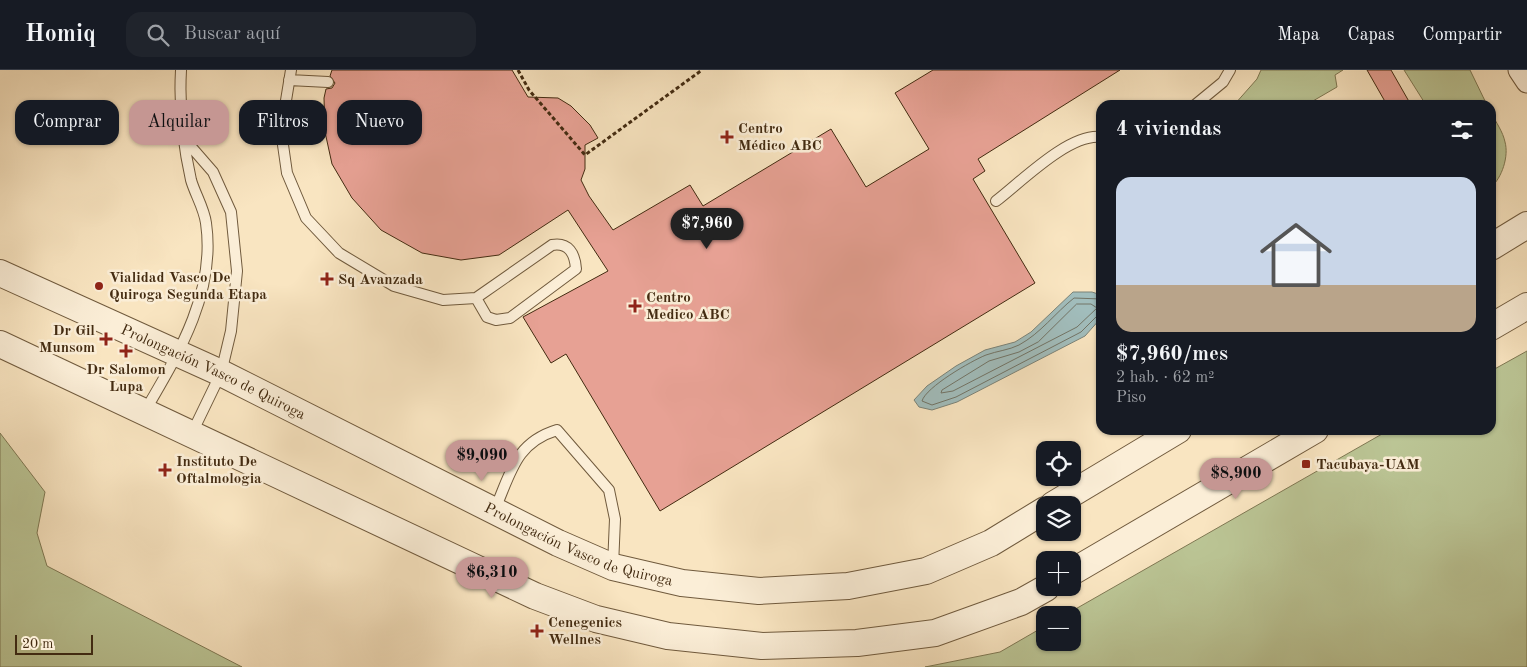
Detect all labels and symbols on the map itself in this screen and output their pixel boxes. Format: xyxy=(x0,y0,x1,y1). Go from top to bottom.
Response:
place label: Centro Médico ABC xyxy=(738,122,822,154)
marker: Centro Médico ABC xyxy=(720,130,734,144)
pin: $7,960 xyxy=(666,208,748,250)
place label: Vialidad Vasco De Quiroga Segunda Etapa xyxy=(109,271,267,303)
marker: Sq Avanzada xyxy=(320,272,334,286)
place label: Sq Avanzada xyxy=(338,273,423,288)
marker: Vialidad Vasco De Quiroga Segunda Etapa xyxy=(93,280,105,292)
place label: Centro Medico ABC xyxy=(646,291,730,323)
marker: Centro Medico ABC xyxy=(628,299,642,313)
street label: Prolongación Vasco de Quiroga xyxy=(118,323,308,424)
place label: Dr Gil Munsom xyxy=(39,324,95,356)
marker: Dr Gil Munsom xyxy=(99,332,113,346)
marker: Dr Salomon Lupa xyxy=(119,344,133,358)
place label: Dr Salomon Lupa xyxy=(86,363,166,395)
pin: $9,090 xyxy=(441,440,523,482)
place label: Instituto De Oftalmologia xyxy=(176,455,262,487)
pin: $8,900 xyxy=(1195,458,1277,500)
marker: Tacubaya-UAM xyxy=(1300,458,1312,470)
place label: Tacubaya-UAM xyxy=(1316,458,1420,473)
marker: Instituto De Oftalmologia xyxy=(158,463,172,477)
street label: Prolongación Vasco de Quiroga xyxy=(481,501,675,590)
pin: $6,310 xyxy=(451,556,533,599)
place label: Cenegenics Wellnes xyxy=(548,616,622,648)
marker: Cenegenics Wellnes xyxy=(530,624,544,638)
scale bar xyxy=(15,632,92,655)

